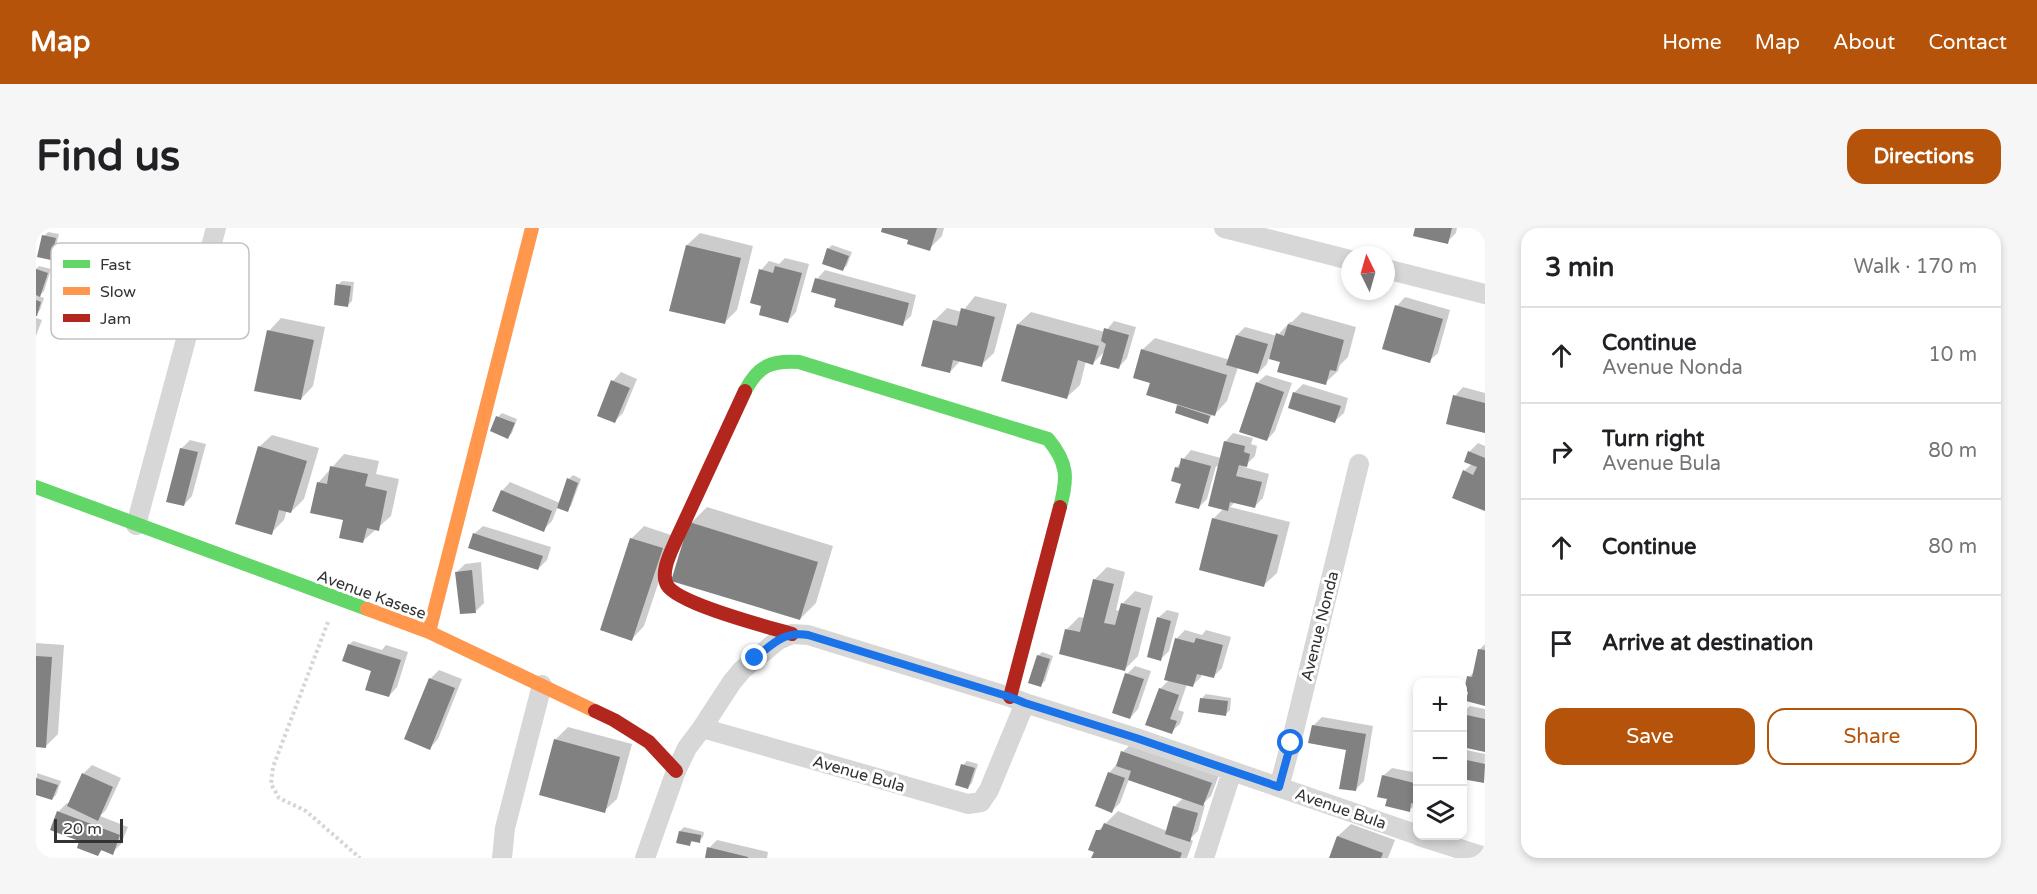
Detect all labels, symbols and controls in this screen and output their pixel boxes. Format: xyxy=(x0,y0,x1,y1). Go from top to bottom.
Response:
text: Map xyxy=(30,25,90,59)
text: Home xyxy=(1662,30,1722,55)
text: Map xyxy=(1755,30,1800,55)
text: About xyxy=(1833,30,1895,55)
text: Contact xyxy=(1928,30,2007,55)
button: Directions xyxy=(1847,129,2001,184)
text: Find us xyxy=(36,131,180,182)
legend xyxy=(51,243,249,339)
north arrow xyxy=(1341,246,1395,300)
text: 3 min xyxy=(1545,252,1614,283)
text: Fast xyxy=(100,255,131,275)
text: Walk · 170 m xyxy=(1854,255,1977,279)
text: Slow xyxy=(100,282,136,302)
text: Jam xyxy=(100,309,131,329)
text: Continue xyxy=(1602,330,1697,356)
icon: ahead xyxy=(1545,339,1578,372)
text: 10 m xyxy=(1928,343,1977,367)
text: Avenue Nonda xyxy=(1602,356,1743,380)
text: Turn right xyxy=(1602,426,1704,452)
icon: right xyxy=(1545,435,1578,468)
text: 80 m xyxy=(1928,439,1977,463)
text: Avenue Bula xyxy=(1602,452,1721,476)
icon: ahead xyxy=(1545,531,1578,564)
text: Continue xyxy=(1602,534,1697,560)
text: 80 m xyxy=(1928,535,1977,559)
street label: Avenue Kasese xyxy=(314,566,429,624)
street label: Avenue Nonda xyxy=(1297,569,1343,683)
icon: arrive xyxy=(1545,627,1578,660)
text: Arrive at destination xyxy=(1602,630,1813,656)
route end xyxy=(741,644,767,670)
map controls xyxy=(1413,678,1467,840)
button: + xyxy=(1413,678,1467,732)
button: Save xyxy=(1545,708,1755,765)
button: Share xyxy=(1767,708,1977,765)
route start xyxy=(1277,729,1303,755)
button: − xyxy=(1413,732,1467,786)
street label: Avenue Bula xyxy=(810,751,907,797)
street label: Avenue Bula xyxy=(1292,784,1389,834)
button: layers xyxy=(1413,786,1467,840)
scale bar xyxy=(54,816,123,844)
text: 20 m xyxy=(63,819,102,839)

